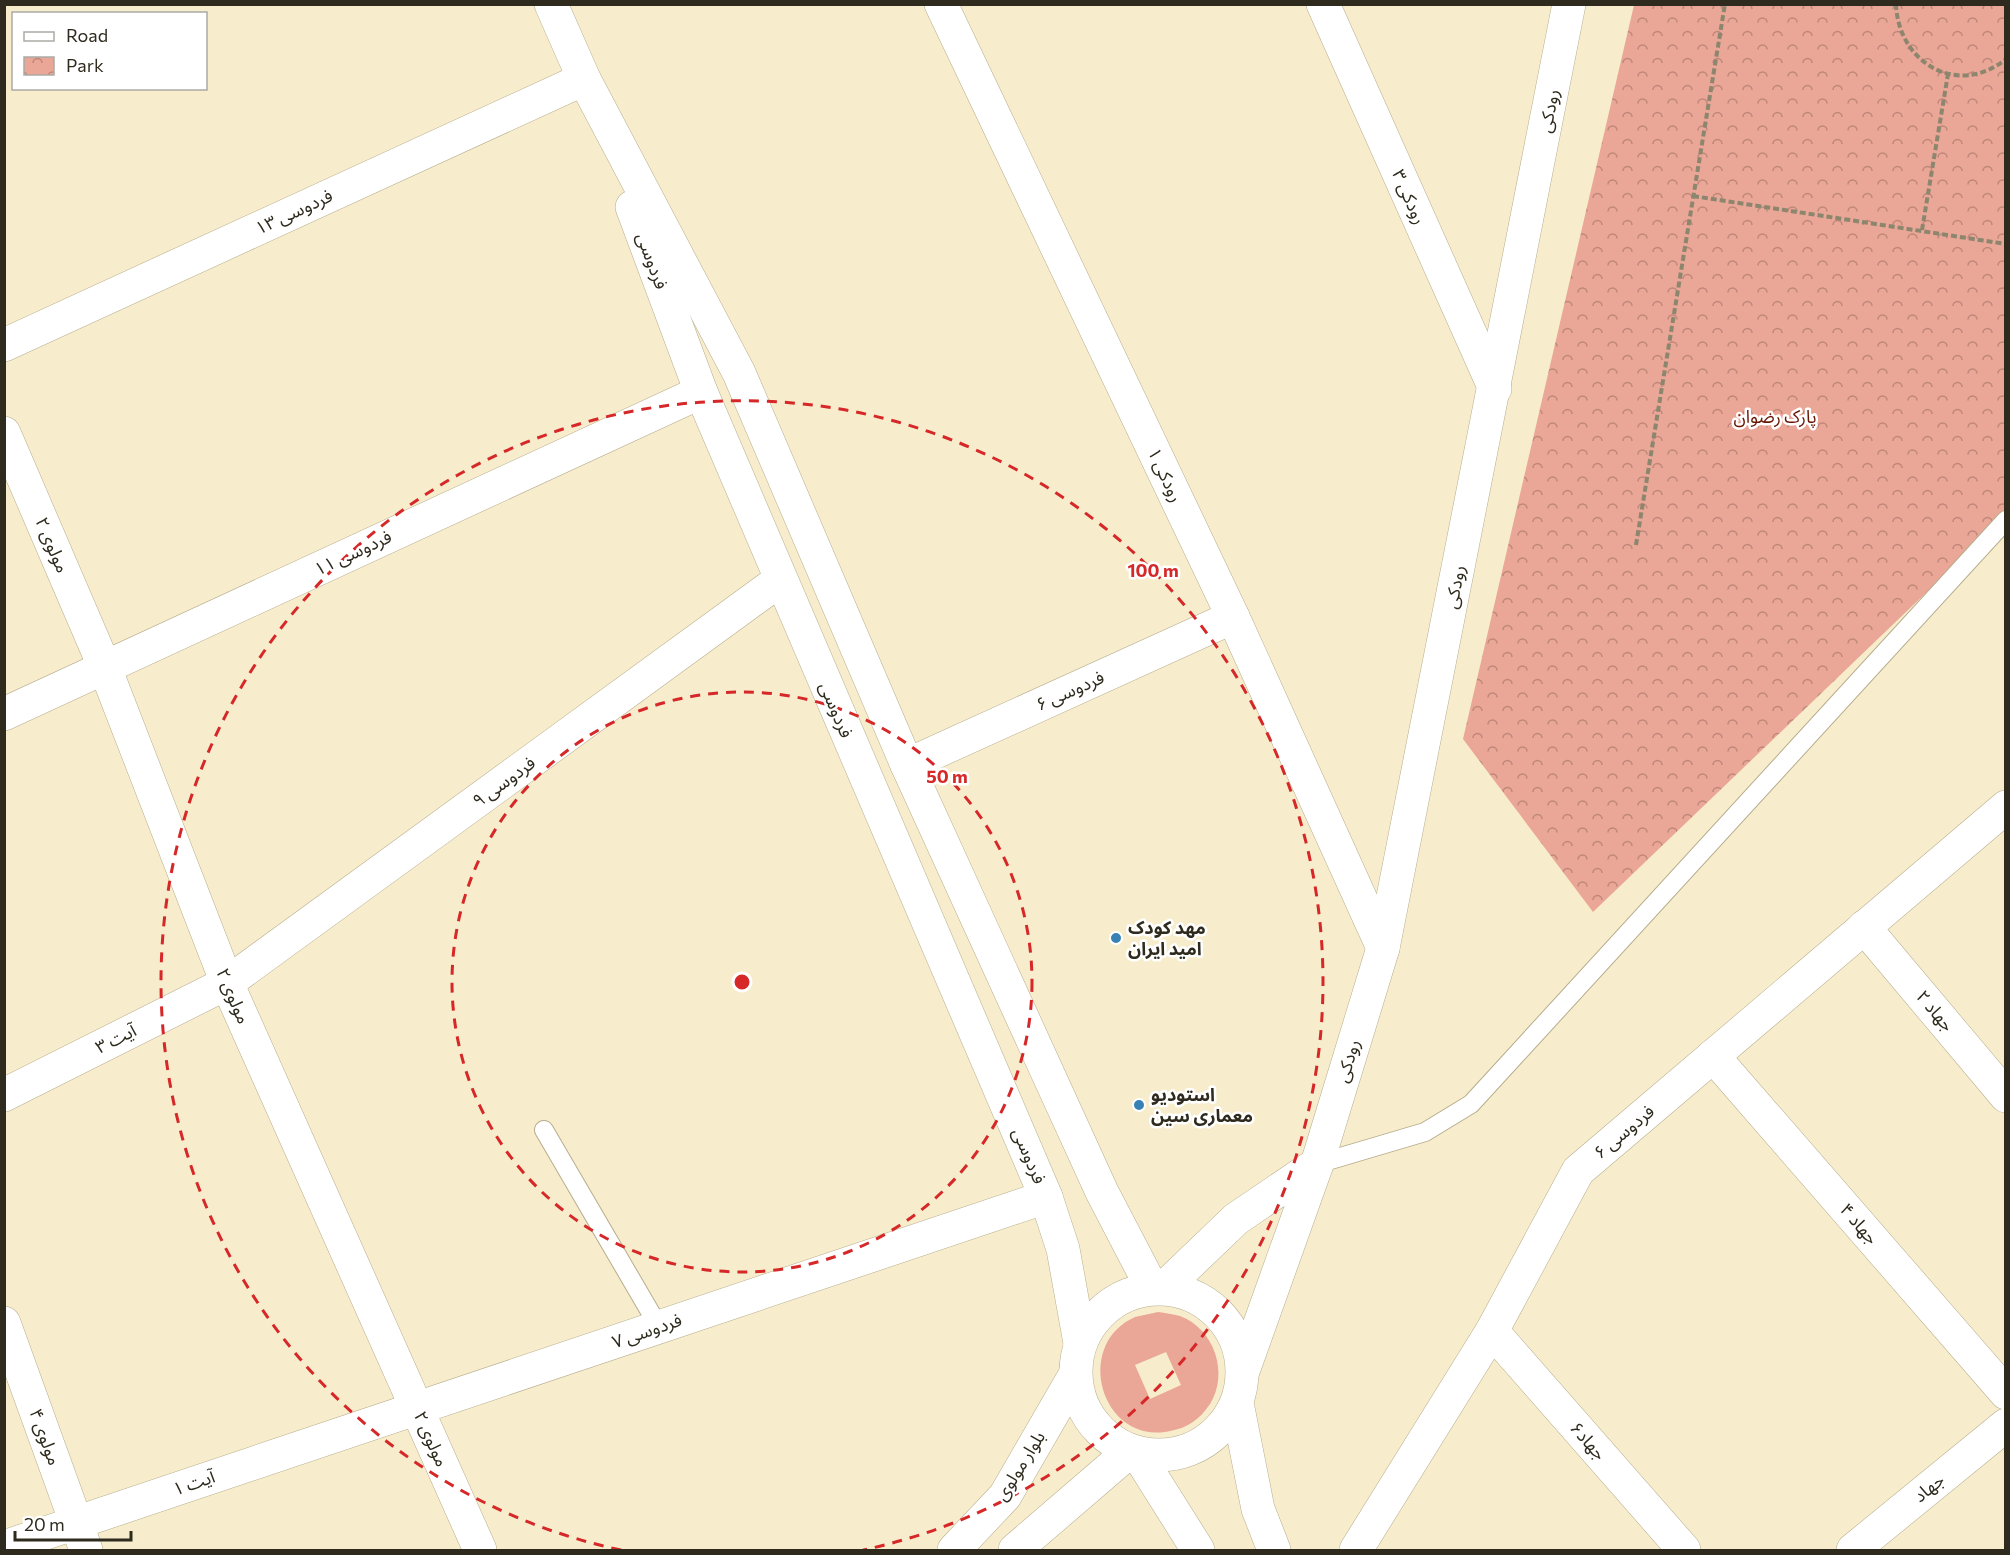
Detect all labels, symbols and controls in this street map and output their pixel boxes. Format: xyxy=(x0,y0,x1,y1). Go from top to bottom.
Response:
legend xyxy=(12,12,207,90)
text: Road xyxy=(66,24,108,46)
text: Park xyxy=(66,54,104,76)
street label: رودکی xyxy=(1533,87,1564,135)
street label: رودکی ۳ xyxy=(1387,166,1432,228)
street label: فردوسی ۱۳ xyxy=(251,184,336,239)
street label: فردوسی xyxy=(632,229,673,292)
park label: پارک رضوان xyxy=(1733,405,1817,428)
street label: رودکی ۱ xyxy=(1143,444,1188,506)
street label: مولوی ۲ xyxy=(30,513,74,576)
street label: فردوسی ۱۱ xyxy=(310,525,395,580)
text: 100 m xyxy=(1127,559,1179,581)
street label: رودکی xyxy=(1439,563,1470,611)
street label: فردوسی ۶ xyxy=(1032,665,1108,716)
street label: فردوسی xyxy=(814,678,859,741)
street label: فردوسی ۹ xyxy=(468,751,540,812)
text: 50 m xyxy=(926,765,968,787)
place label: مهد کودک امید ایران xyxy=(1128,916,1206,960)
marker: مهد کودک امید ایران xyxy=(1109,931,1123,945)
street label: مولوی ۲ xyxy=(211,964,255,1027)
centre of rings xyxy=(732,972,752,992)
street label: جهاد ۲ xyxy=(1912,985,1959,1036)
street label: آیت ۳ xyxy=(91,1018,140,1058)
street label: رودکی xyxy=(1330,1036,1365,1085)
place label: استودیو معماری سین xyxy=(1151,1083,1253,1127)
marker: استودیو معماری سین xyxy=(1132,1098,1146,1112)
street label: فردوسی ۶ xyxy=(1589,1100,1659,1164)
street label: فردوسی xyxy=(1007,1124,1052,1187)
street label: جهاد ۴ xyxy=(1836,1198,1884,1248)
street label: فردوسی ۷ xyxy=(609,1308,685,1353)
street label: مولوی ۴ xyxy=(25,1405,66,1468)
street label: مولوی ۲ xyxy=(409,1407,454,1470)
street label: جهاد۶ xyxy=(1566,1417,1611,1464)
street label: بلوار مولوی xyxy=(989,1427,1050,1505)
street label: آیت ۱ xyxy=(170,1464,218,1499)
street label: جهاد xyxy=(1908,1468,1948,1506)
scale bar xyxy=(15,1504,130,1542)
text: 20 m xyxy=(24,1513,65,1535)

